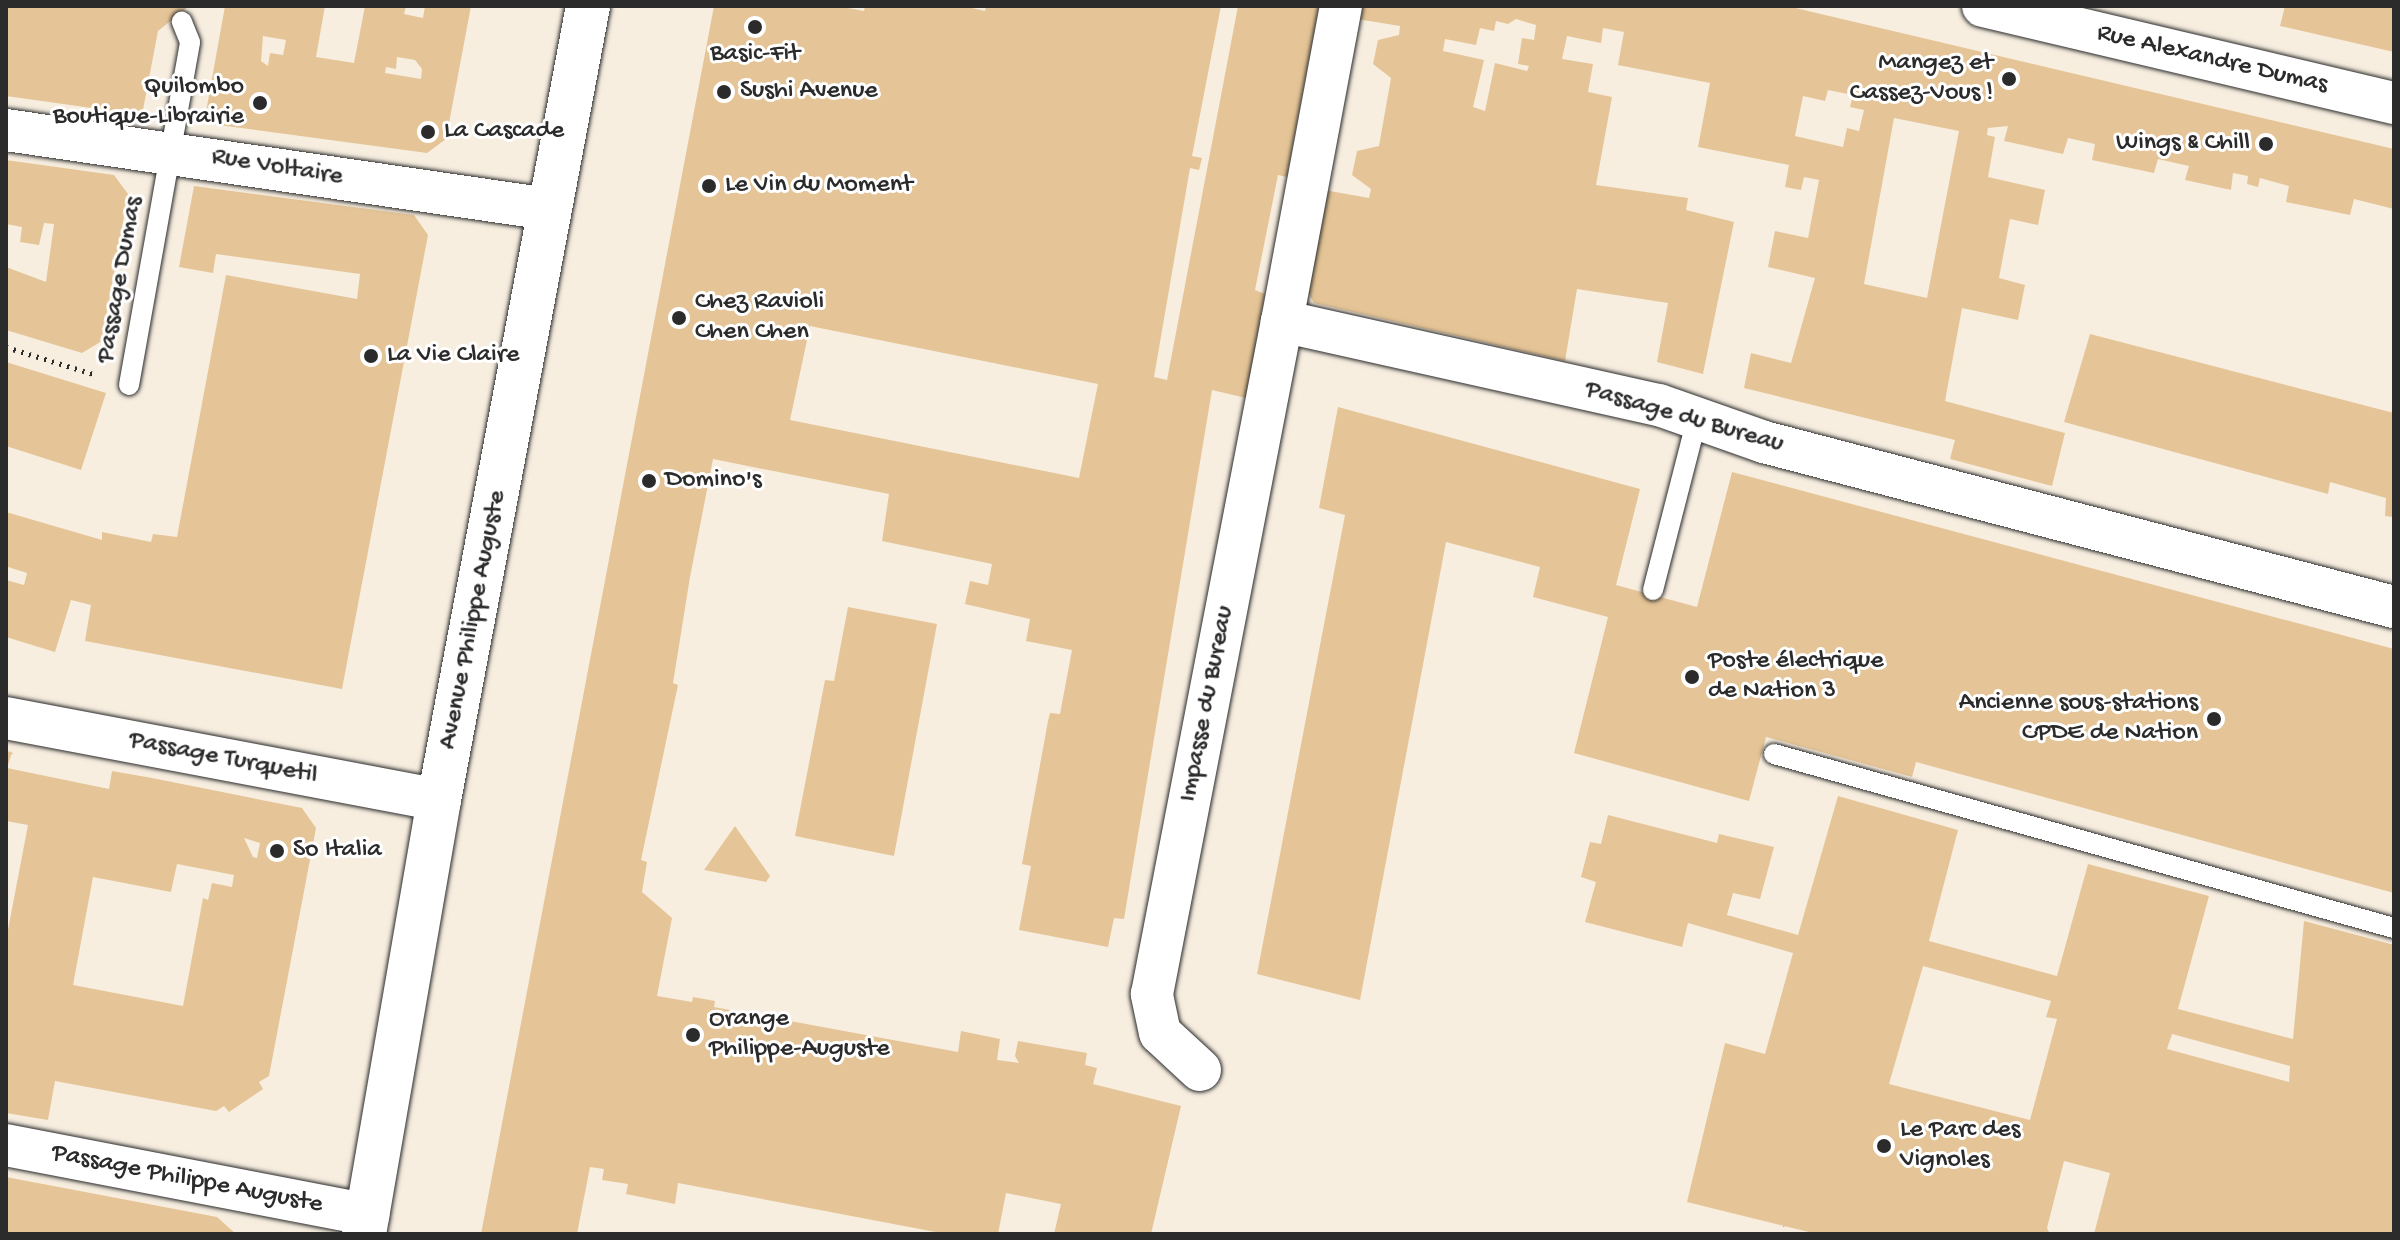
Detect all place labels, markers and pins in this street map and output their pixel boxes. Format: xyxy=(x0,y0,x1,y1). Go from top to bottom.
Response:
marker: Basic-Fit xyxy=(746,18,764,36)
place label: Basic-Fit xyxy=(710,39,800,71)
place label: Mangez et Cassez-Vous ! xyxy=(1850,48,1993,110)
marker: Mangez et Cassez-Vous ! xyxy=(2000,70,2018,88)
place label: Quilombo Boutique-Librairie xyxy=(53,72,244,134)
place label: Sushi Avenue xyxy=(740,76,878,108)
marker: Sushi Avenue xyxy=(715,83,733,101)
marker: Quilombo Boutique-Librairie xyxy=(251,94,269,112)
place label: La Cascade xyxy=(444,116,564,148)
marker: La Cascade xyxy=(419,123,437,141)
place label: Wings & Chill xyxy=(2116,128,2250,160)
marker: Wings & Chill xyxy=(2257,135,2275,153)
place label: Le Vin du Moment xyxy=(725,170,913,202)
marker: Le Vin du Moment xyxy=(700,177,718,195)
place label: Chez Ravioli Chen Chen xyxy=(695,287,824,348)
marker: Chez Ravioli Chen Chen xyxy=(670,309,688,327)
place label: La Vie Claire xyxy=(387,340,519,372)
marker: La Vie Claire xyxy=(362,347,380,365)
place label: Domino's xyxy=(665,465,762,497)
marker: Domino's xyxy=(640,472,658,490)
place label: Poste électrique de Nation 3 xyxy=(1708,646,1884,708)
marker: Poste électrique de Nation 3 xyxy=(1683,668,1701,686)
place label: Ancienne sous-stations CPDE de Nation xyxy=(1959,688,2198,750)
marker: Ancienne sous-stations CPDE de Nation xyxy=(2205,710,2223,728)
place label: So Italia xyxy=(293,835,382,867)
marker: So Italia xyxy=(268,842,286,860)
place label: Orange Philippe-Auguste xyxy=(709,1004,890,1066)
marker: Orange Philippe-Auguste xyxy=(684,1026,702,1044)
place label: Le Parc des Vignoles xyxy=(1900,1115,2020,1176)
marker: Le Parc des Vignoles xyxy=(1875,1137,1893,1155)

